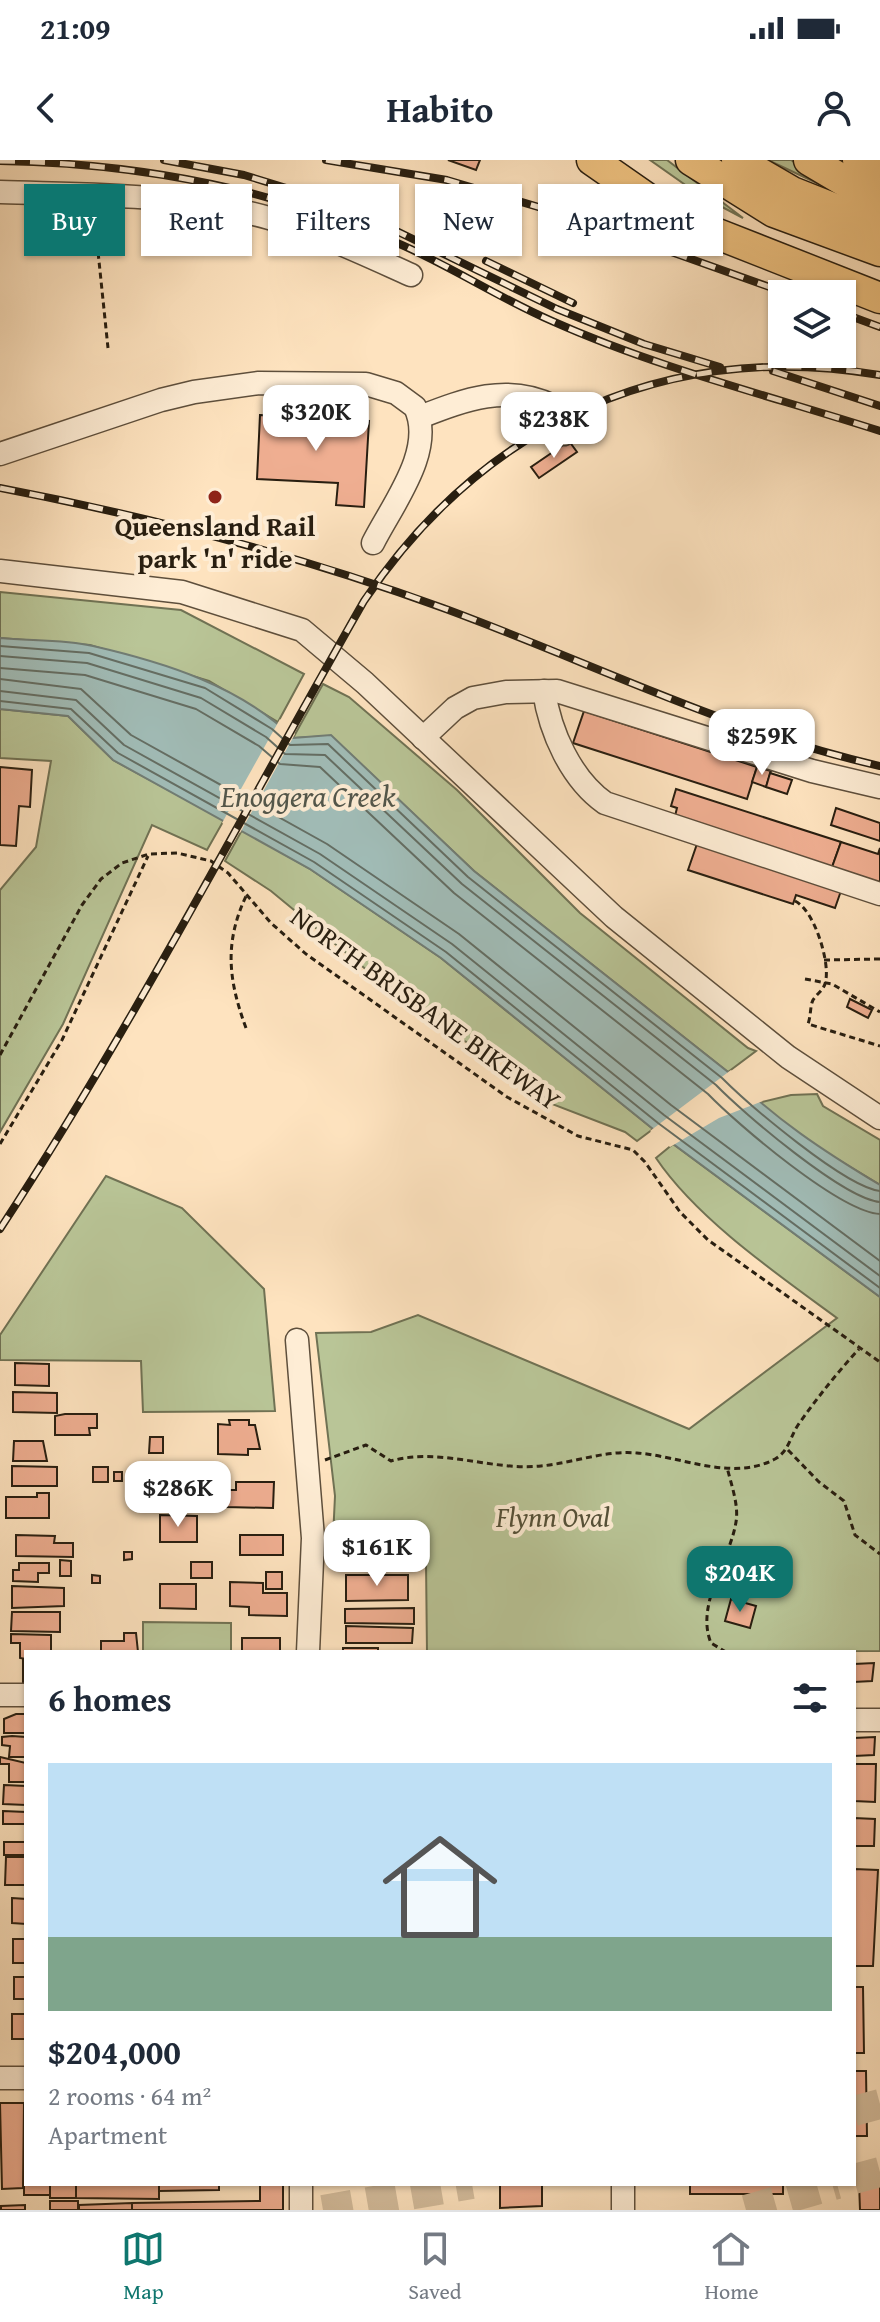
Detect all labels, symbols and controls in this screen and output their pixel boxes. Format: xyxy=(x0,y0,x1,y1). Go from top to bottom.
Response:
text: 21:09 xyxy=(40,6,111,50)
text: Habito xyxy=(386,82,494,135)
icon: back xyxy=(24,86,68,130)
icon: person xyxy=(812,86,856,130)
chip: Buy xyxy=(24,184,125,256)
chip: Rent xyxy=(141,184,252,256)
chip: Filters xyxy=(268,184,399,256)
chip: New xyxy=(415,184,522,256)
chip: Apartment xyxy=(538,184,723,256)
map controls xyxy=(768,280,856,368)
button: layers xyxy=(768,280,856,368)
pin: $320K xyxy=(260,385,372,453)
text: $320K xyxy=(281,391,351,430)
pin: $238K xyxy=(498,392,610,460)
text: $238K xyxy=(519,398,589,437)
marker: Queensland Rail park 'n' ride xyxy=(206,488,224,506)
place label: Queensland Rail park 'n' ride xyxy=(115,505,316,578)
pin: $259K xyxy=(706,709,818,777)
text: $259K xyxy=(727,715,797,754)
water label: Enoggera Creek xyxy=(220,774,396,818)
street label: NORTH BRISBANE BIKEWAY xyxy=(283,895,570,1120)
pin: $286K xyxy=(122,1461,234,1529)
text: $286K xyxy=(143,1467,213,1506)
park label: Flynn Oval xyxy=(495,1496,610,1537)
pin: $161K xyxy=(321,1520,433,1588)
text: $161K xyxy=(342,1526,412,1565)
pin: $204K xyxy=(684,1546,796,1614)
text: $204K xyxy=(705,1552,775,1591)
text: 6 homes xyxy=(48,1674,172,1723)
icon: filters xyxy=(788,1676,832,1720)
icon: home xyxy=(368,1815,512,1959)
text: $204,000 xyxy=(48,2027,181,2076)
text: 2 rooms · 64 m² xyxy=(48,2076,211,2115)
text: Apartment xyxy=(48,2115,167,2154)
tab: Map xyxy=(121,2227,165,2307)
tab: Saved xyxy=(408,2227,462,2307)
tab: Home xyxy=(704,2227,759,2307)

